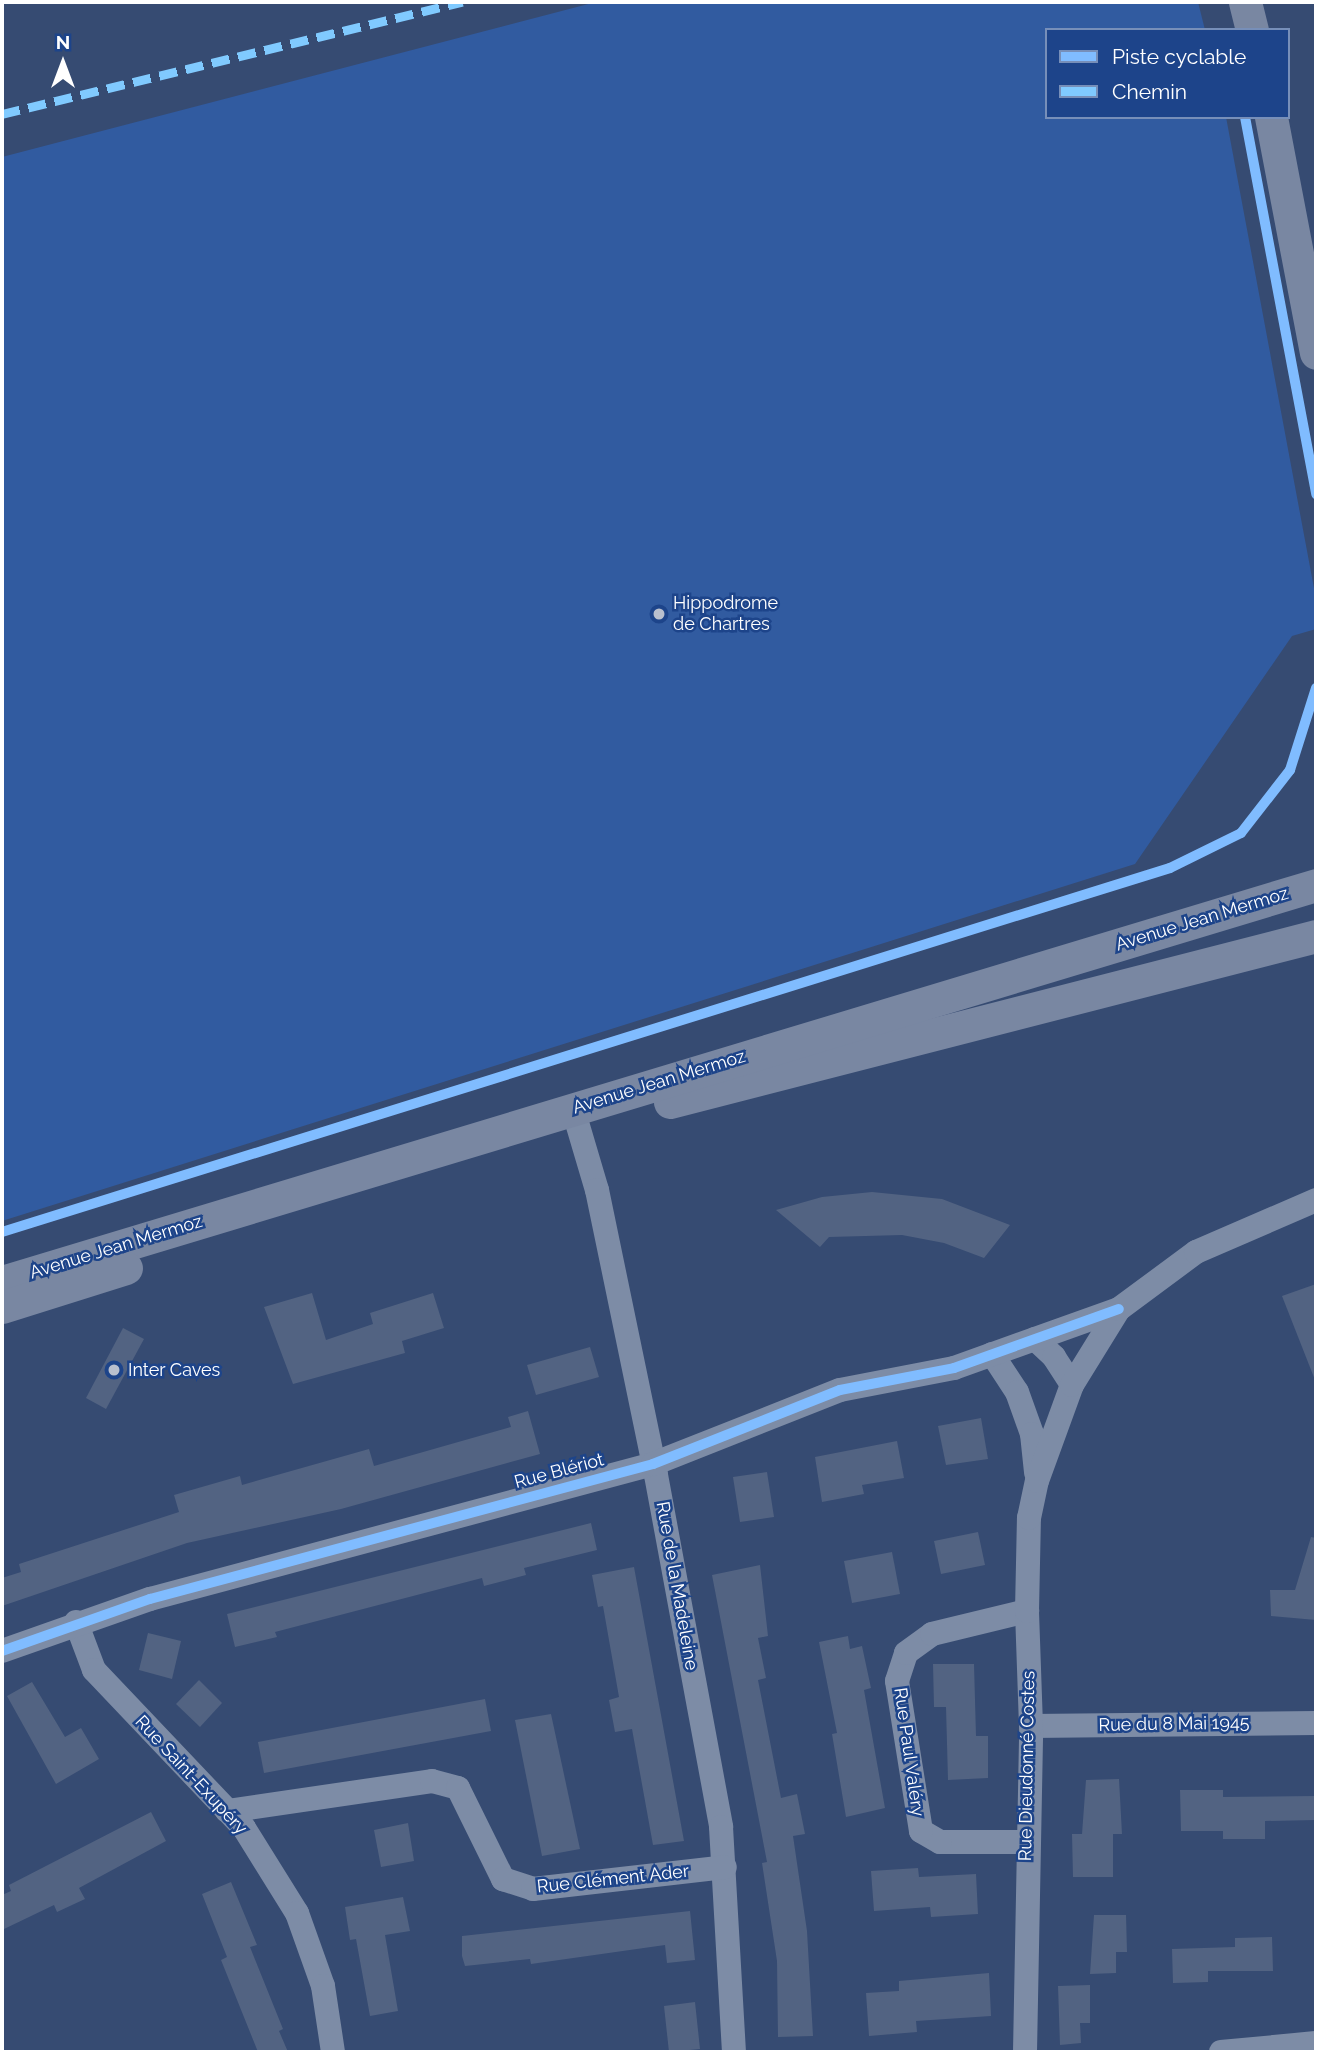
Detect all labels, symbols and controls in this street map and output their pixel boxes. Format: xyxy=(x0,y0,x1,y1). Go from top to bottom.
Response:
north arrow xyxy=(28,28,98,98)
legend xyxy=(1045,28,1290,119)
text: N xyxy=(56,31,70,53)
text: Piste cyclable xyxy=(1112,44,1246,69)
text: Chemin xyxy=(1112,79,1187,104)
place label: Hippodrome de Chartres xyxy=(673,593,778,636)
marker: Hippodrome de Chartres xyxy=(651,606,667,622)
street label: Avenue Jean Mermoz xyxy=(1113,882,1291,956)
street label: Avenue Jean Mermoz xyxy=(570,1045,748,1119)
street label: Avenue Jean Mermoz xyxy=(27,1210,205,1284)
place label: Inter Caves xyxy=(128,1359,221,1381)
marker: Inter Caves xyxy=(106,1362,122,1378)
street label: Rue Blériot xyxy=(512,1449,606,1493)
street label: Rue de la Madeleine xyxy=(652,1500,702,1672)
street label: Rue Dieudonné Costes xyxy=(1015,1671,1039,1861)
street label: Rue Paul Valéry xyxy=(889,1686,929,1818)
street label: Rue Saint-Exupéry xyxy=(130,1711,252,1839)
street label: Rue du 8 Mai 1945 xyxy=(1098,1712,1250,1736)
street label: Rue Clément Ader xyxy=(536,1860,690,1898)

